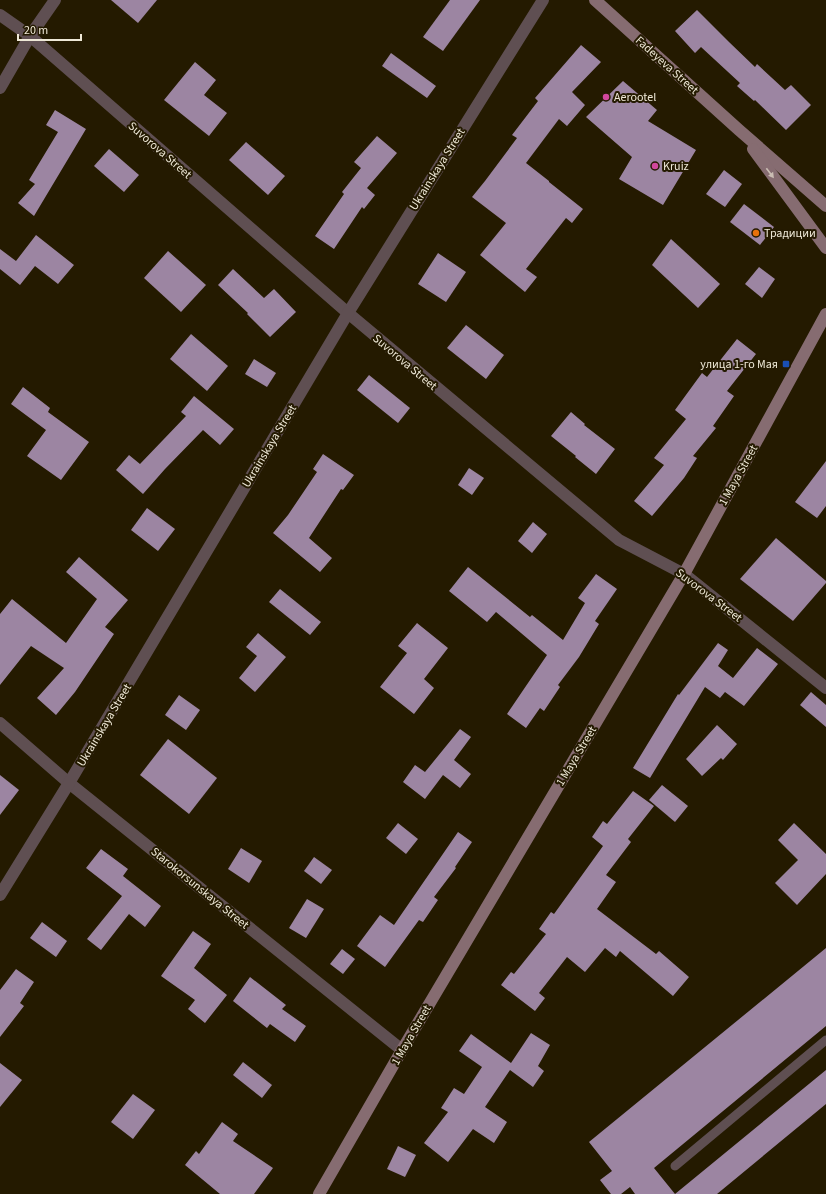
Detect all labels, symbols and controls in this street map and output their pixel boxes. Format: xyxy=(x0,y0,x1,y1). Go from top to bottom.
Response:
scale bar xyxy=(18,16,81,42)
text: 20 m xyxy=(24,22,48,39)
street label: Fadeyeva Street xyxy=(631,32,702,98)
place label: Aerootel xyxy=(614,89,656,106)
marker: Aerootel xyxy=(601,92,611,102)
street label: Suvorova Street xyxy=(124,118,195,183)
street label: Ukrainskaya Street xyxy=(405,125,470,214)
place label: Kruiz xyxy=(663,158,689,175)
marker: Kruiz xyxy=(650,161,660,171)
one-way arrow xyxy=(766,168,774,178)
place label: Традиции xyxy=(764,225,816,242)
marker: Традиции xyxy=(751,228,761,238)
street label: Suvorova Street xyxy=(369,330,441,394)
place label: улица 1-го Мая xyxy=(700,356,778,373)
marker: улица 1-го Мая xyxy=(781,359,791,369)
street label: Ukrainskaya Street xyxy=(238,402,301,491)
street label: 1 Maya Street xyxy=(715,442,762,509)
street label: Suvorova Street xyxy=(672,565,746,626)
street label: Ukrainskaya Street xyxy=(73,681,136,770)
street label: 1 Maya Street xyxy=(552,723,601,789)
street label: Starokorsunskaya Street xyxy=(147,843,252,933)
street label: 1 Maya Street xyxy=(387,1002,436,1069)

